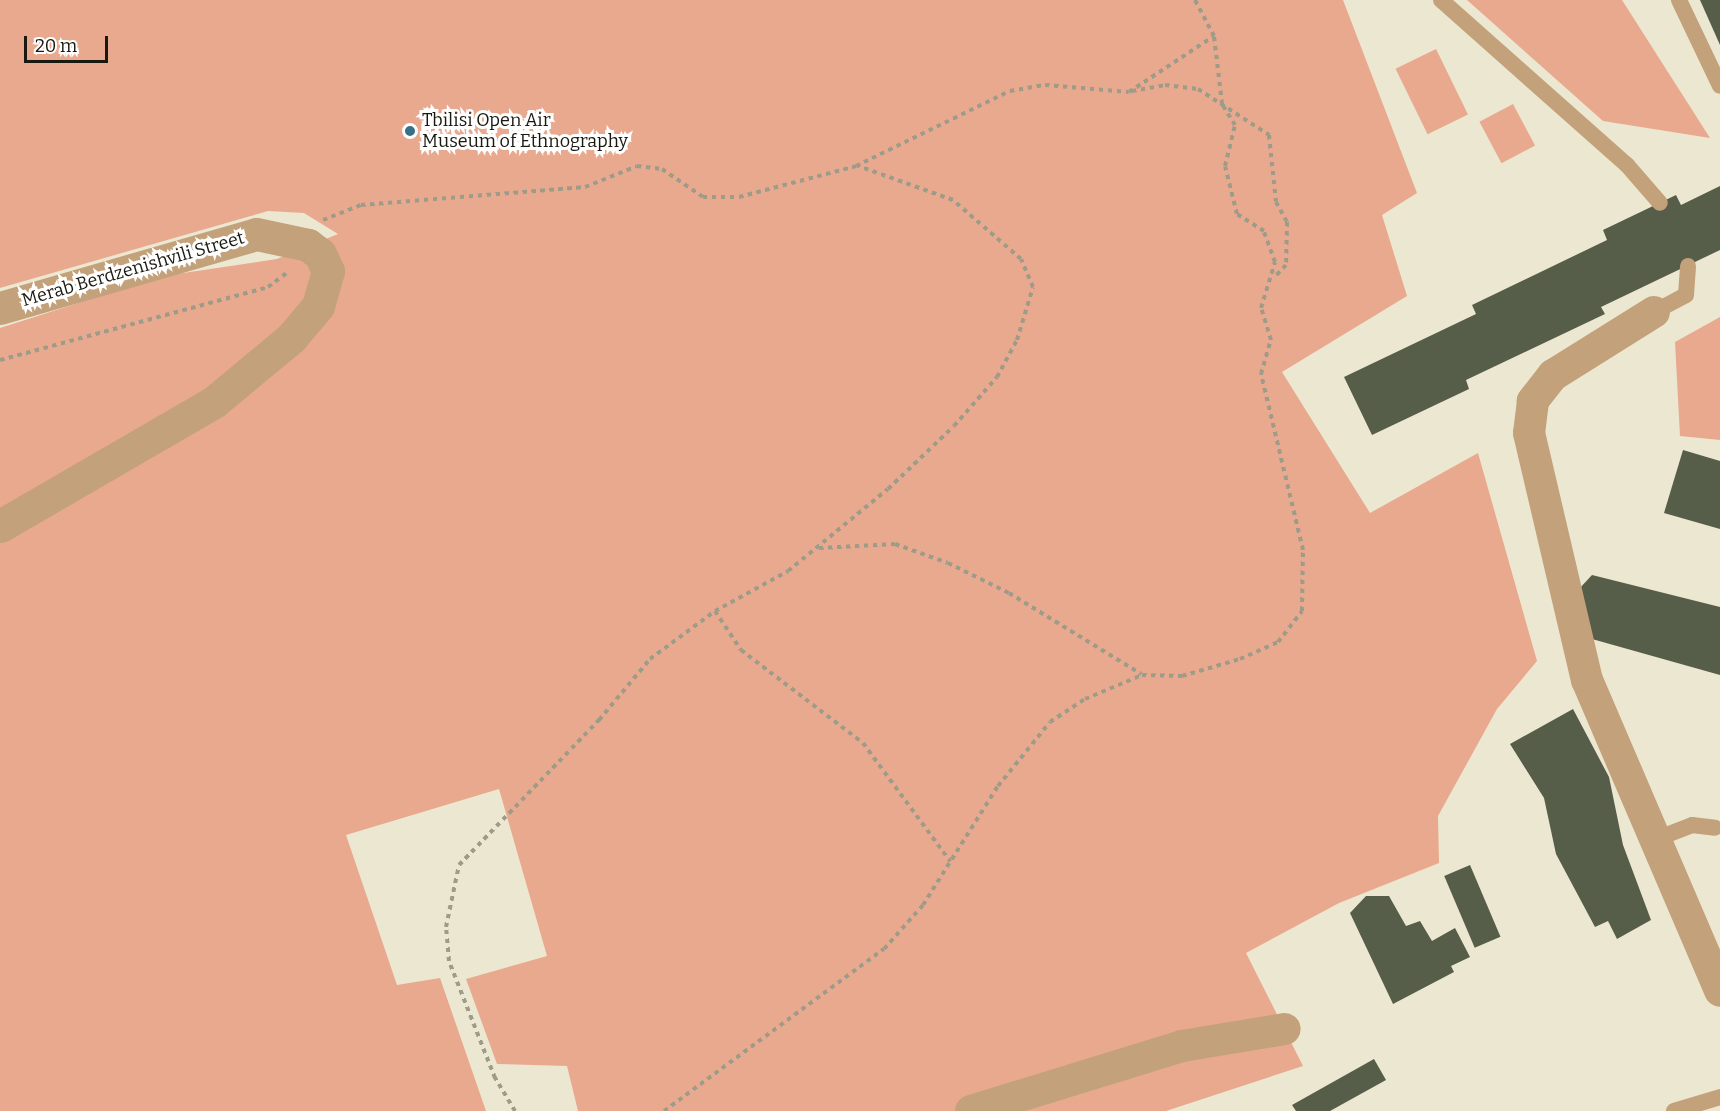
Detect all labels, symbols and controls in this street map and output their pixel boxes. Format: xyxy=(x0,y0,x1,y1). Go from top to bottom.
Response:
scale bar xyxy=(27,24,111,62)
text: 20 m xyxy=(35,35,77,57)
place label: Tbilisi Open Air Museum of Ethnography xyxy=(422,110,628,152)
marker: Tbilisi Open Air Museum of Ethnography xyxy=(403,124,417,138)
street label: Merab Berdzenishvili Street xyxy=(19,227,247,311)

